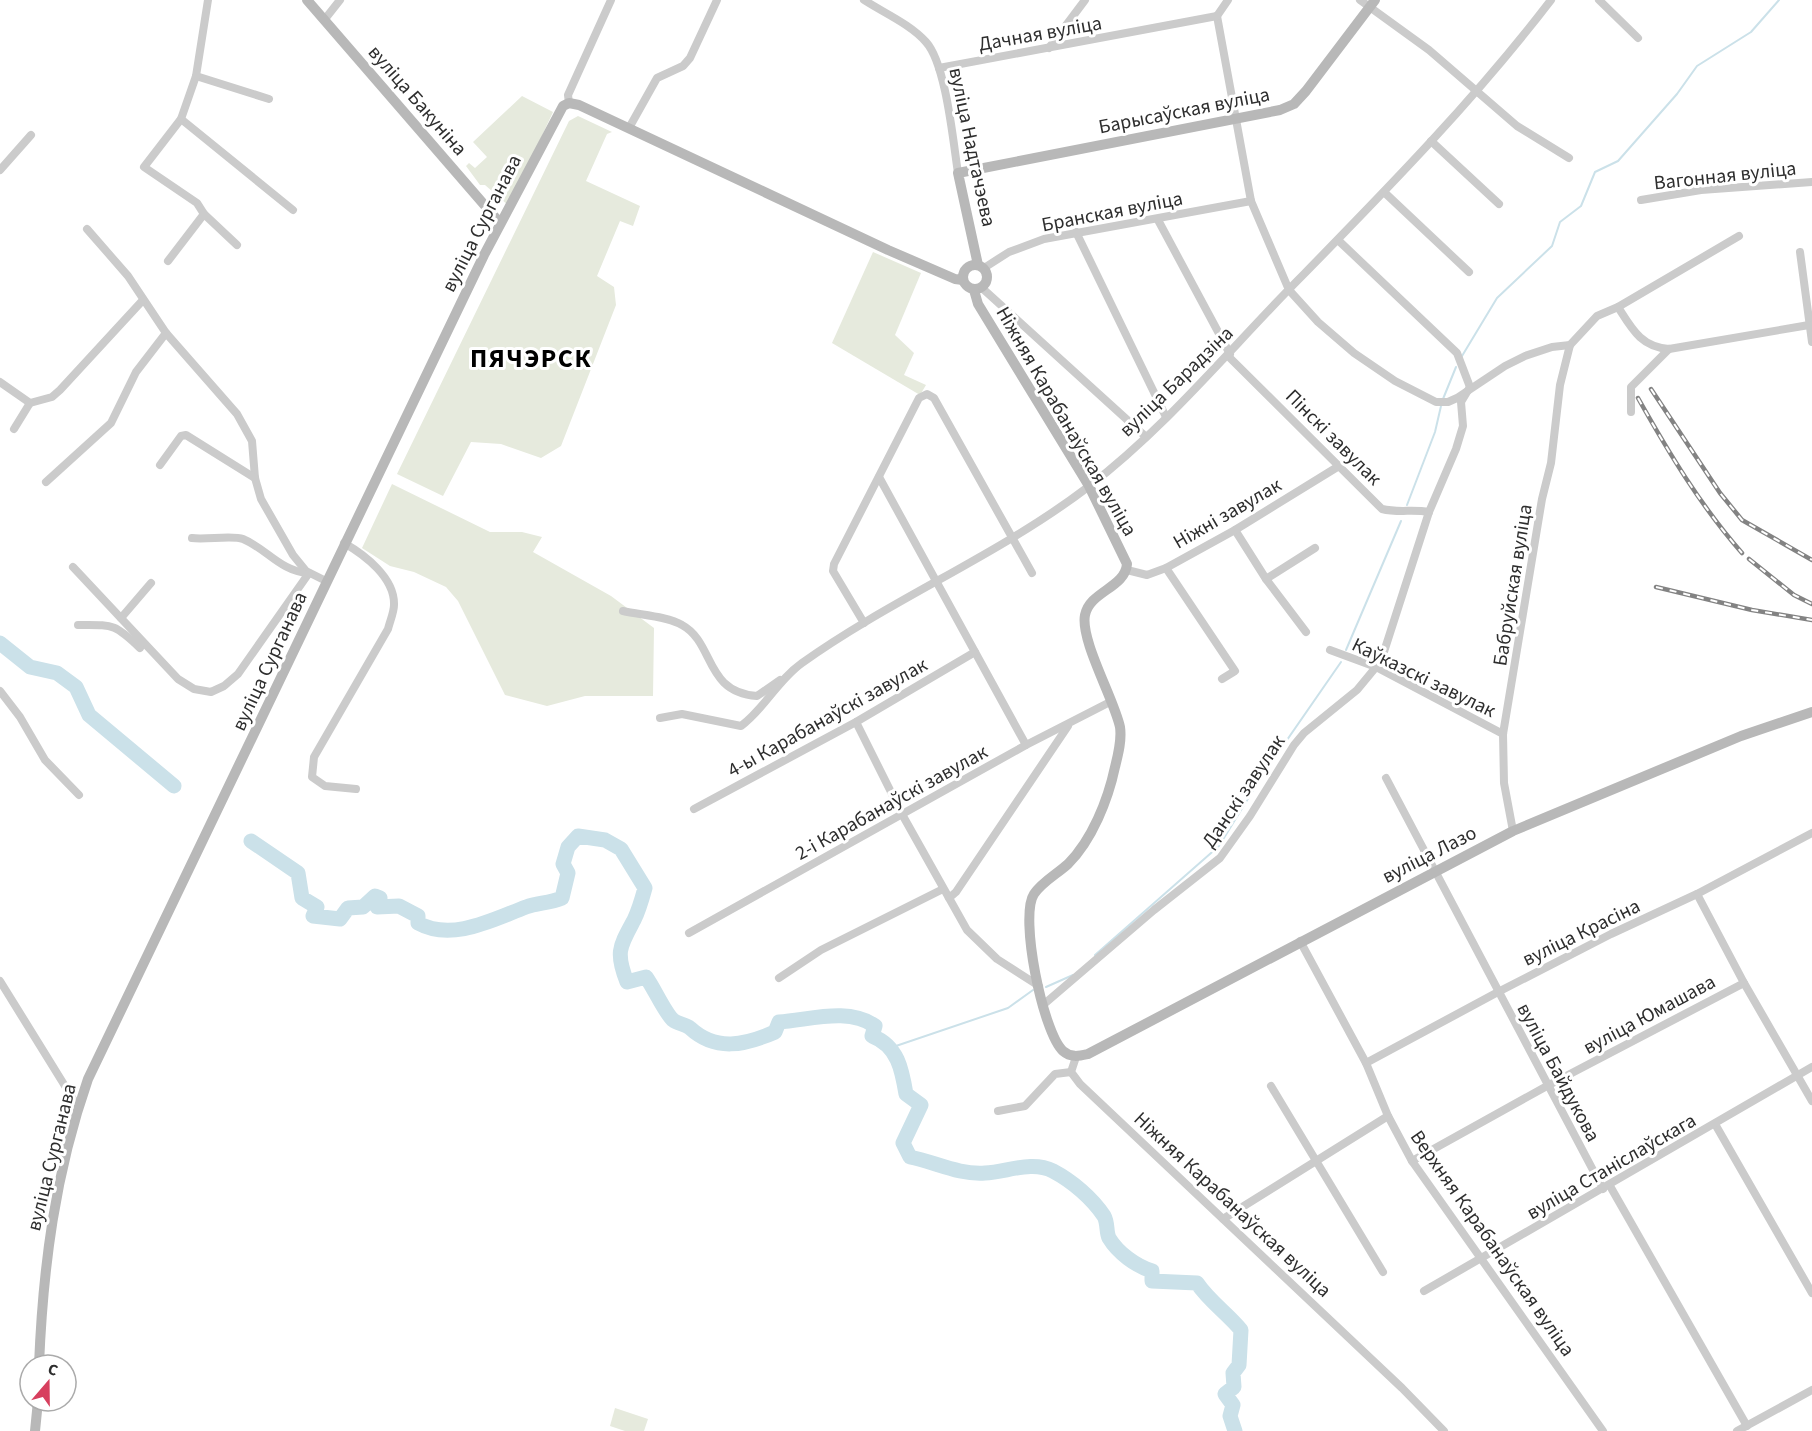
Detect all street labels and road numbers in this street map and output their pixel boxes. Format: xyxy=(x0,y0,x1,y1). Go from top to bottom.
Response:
street label: Дачная вуліца xyxy=(976,9,1104,59)
street label: вуліца Бакуніна xyxy=(361,39,473,162)
street label: вуліца Надтачэева xyxy=(941,65,1003,229)
street label: Барысаўская вуліца xyxy=(1096,81,1272,141)
street label: вуліца Сурганава xyxy=(435,150,529,297)
street label: Вагонная вуліца xyxy=(1653,155,1798,197)
street label: Бранская вуліца xyxy=(1039,185,1185,239)
street label: Ніжняя Карабанаўская вуліца xyxy=(989,302,1143,541)
street label: вуліца Барадзіна xyxy=(1113,320,1240,443)
street label: Пінскі завулак xyxy=(1279,383,1388,492)
street label: Ніжні завулак xyxy=(1168,471,1287,556)
street label: Бабруйская вуліца xyxy=(1486,502,1540,668)
street label: вуліца Сурганава xyxy=(225,587,314,736)
street label: Каўказскі завулак xyxy=(1347,631,1500,725)
street label: 4-ы Карабанаўскі завулак xyxy=(722,651,933,785)
street label: Данскі завулак xyxy=(1196,729,1292,854)
street label: 2-і Карабанаўскі завулак xyxy=(790,738,993,867)
street label: вуліца Лазо xyxy=(1377,819,1482,891)
street label: вуліца Красіна xyxy=(1518,892,1645,974)
street label: вуліца Юмашава xyxy=(1578,968,1721,1062)
street label: вуліца Байдукова xyxy=(1510,998,1607,1147)
street label: вуліца Сурганава xyxy=(20,1081,84,1234)
street label: Ніжняя Карабанаўская вуліца xyxy=(1127,1106,1337,1304)
street label: вуліца Станіслаўскага xyxy=(1521,1107,1702,1227)
street label: Верхняя Карабанаўская вуліца xyxy=(1403,1125,1581,1362)

